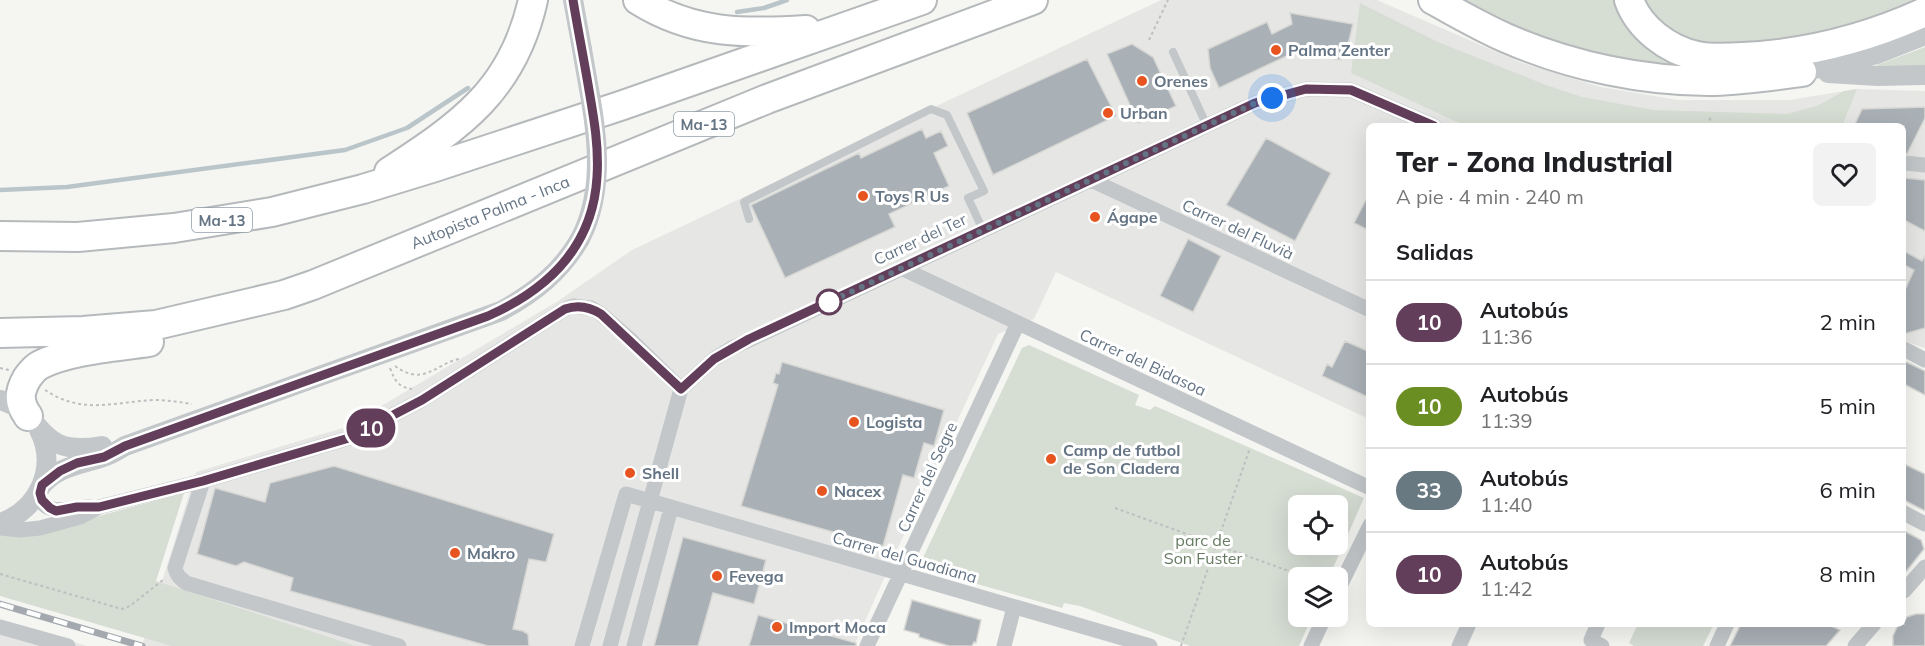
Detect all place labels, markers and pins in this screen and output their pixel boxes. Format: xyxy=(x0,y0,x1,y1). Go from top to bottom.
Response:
place label: Palma Zenter xyxy=(1288,40,1391,60)
marker: Palma Zenter xyxy=(1269,43,1283,57)
place label: Orenes xyxy=(1154,71,1208,91)
marker: Orenes xyxy=(1135,74,1149,88)
place label: Urban xyxy=(1120,103,1168,123)
marker: Urban xyxy=(1101,106,1115,120)
place label: Toys R Us xyxy=(875,186,949,206)
marker: Toys R Us xyxy=(856,189,870,203)
place label: Ágape xyxy=(1107,207,1158,227)
marker: Ágape xyxy=(1088,210,1102,224)
unlabelled marker xyxy=(816,289,842,315)
place label: Logista xyxy=(866,412,922,432)
marker: Logista xyxy=(847,415,861,429)
place label: Camp de futbol de Son Cladera xyxy=(1063,440,1180,478)
marker: Camp de futbol de Son Cladera xyxy=(1044,452,1058,466)
place label: Shell xyxy=(642,463,679,483)
marker: Shell xyxy=(623,466,637,480)
place label: Nacex xyxy=(834,481,882,501)
marker: Nacex xyxy=(815,484,829,498)
place label: Makro xyxy=(467,543,515,563)
marker: Makro xyxy=(448,546,462,560)
place label: Fevega xyxy=(729,566,784,586)
marker: Fevega xyxy=(710,569,724,583)
place label: Import Moca xyxy=(789,617,886,637)
marker: Import Moca xyxy=(770,620,784,634)

